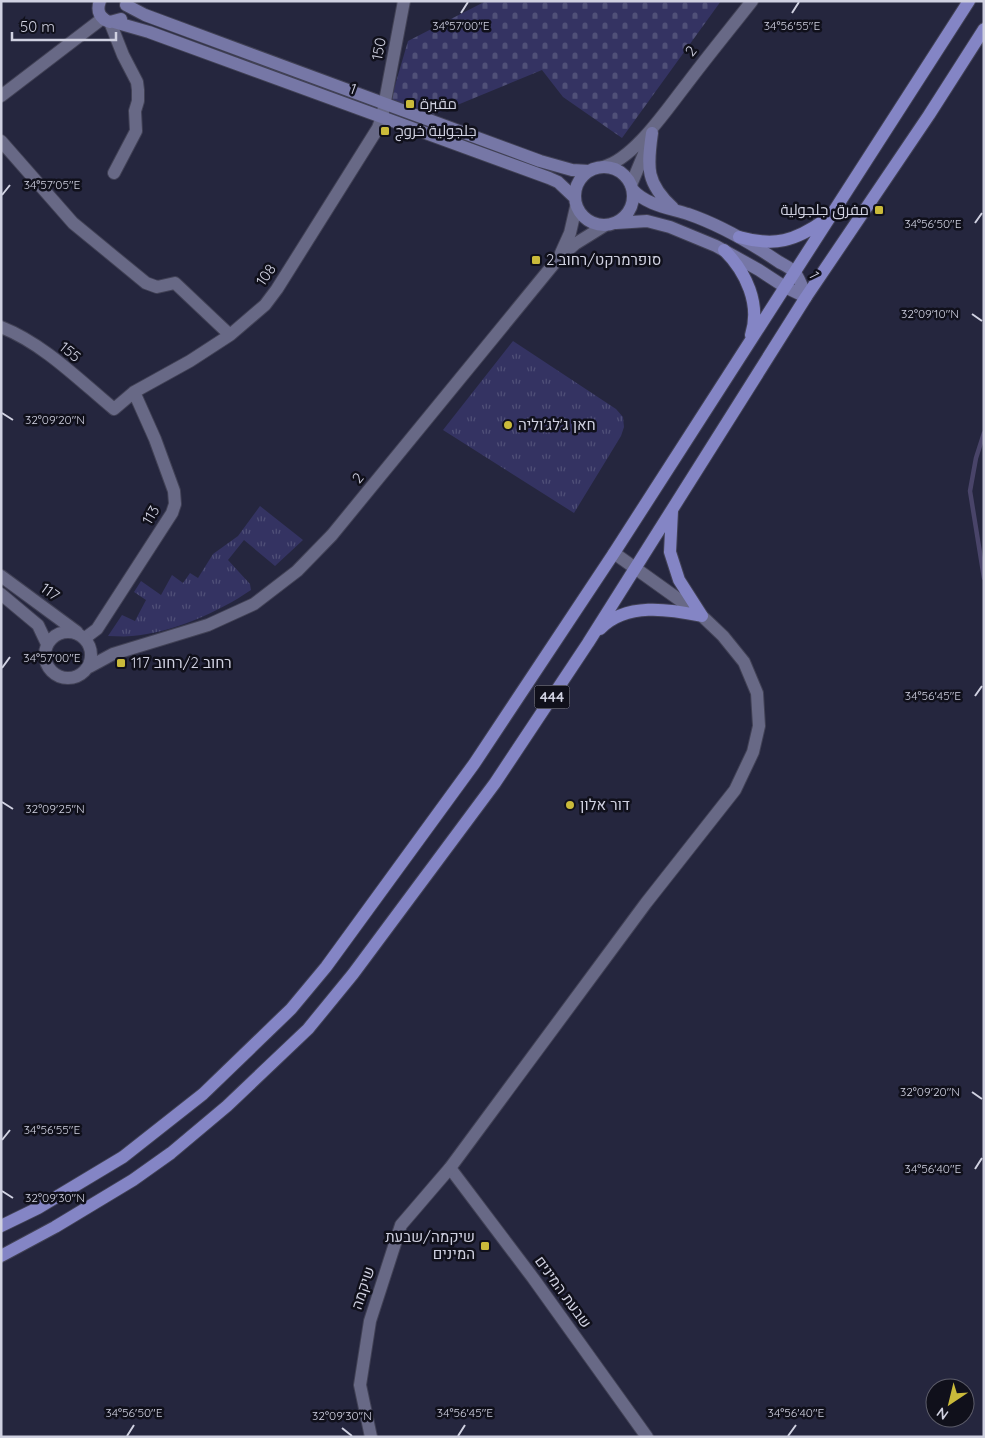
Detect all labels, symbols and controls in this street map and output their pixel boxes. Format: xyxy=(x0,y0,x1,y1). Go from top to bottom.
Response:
scale bar xyxy=(12,10,116,42)
text: 50 m xyxy=(20,17,55,36)
text: 34°57'00"E xyxy=(432,18,490,33)
text: 34°56'55"E xyxy=(764,18,820,33)
street label: 150 xyxy=(367,36,390,62)
street label: 2 xyxy=(681,41,701,60)
street label: 1 xyxy=(347,79,359,98)
place label: مقبرة xyxy=(420,94,457,113)
marker: مقبرة xyxy=(404,98,416,110)
place label: جلجولية خروج xyxy=(395,121,477,142)
marker: جلجولية خروج xyxy=(379,125,391,137)
text: 34°57'05"E xyxy=(24,177,81,192)
place label: مفرق جلجولية xyxy=(780,200,869,220)
marker: مفرق جلجولية xyxy=(873,204,885,216)
text: 34°56'50"E xyxy=(904,216,962,231)
place label: סופרמרקט/רחוב 2 xyxy=(546,250,661,269)
marker: סופרמרקט/רחוב 2 xyxy=(530,254,542,266)
street label: 108 xyxy=(251,260,280,289)
street label: 1 xyxy=(805,268,824,281)
text: 32°09'10"N xyxy=(901,306,959,321)
street label: 155 xyxy=(56,337,85,366)
text: 32°09'20"N xyxy=(25,412,85,427)
place label: חאן ג'לג'וליה xyxy=(518,415,596,434)
marker: חאן ג'לג'וליה xyxy=(502,419,514,431)
street label: 2 xyxy=(348,468,368,487)
street label: 113 xyxy=(138,502,164,528)
street label: 117 xyxy=(37,578,64,605)
text: 34°57'00"E xyxy=(23,650,81,665)
place label: רחוב 2/רחוב 117 xyxy=(131,653,232,672)
marker: רחוב 2/רחוב 117 xyxy=(115,657,127,669)
road number: 444 xyxy=(534,686,570,709)
text: 34°56'45"E xyxy=(905,688,961,703)
place label: דור אלון xyxy=(580,795,630,814)
marker: דור אלון xyxy=(564,799,576,811)
text: 32°09'25"N xyxy=(25,801,85,816)
text: 32°09'20"N xyxy=(900,1084,960,1099)
text: 34°56'55"E xyxy=(24,1122,80,1137)
text: 34°56'40"E xyxy=(905,1161,962,1176)
text: 32°09'30"N xyxy=(25,1190,85,1205)
place label: שיקמה/שבעת המינים xyxy=(385,1227,475,1263)
marker: שיקמה/שבעת המינים xyxy=(479,1240,491,1252)
street label: שבעת המינים xyxy=(531,1252,596,1331)
street label: שיקמה xyxy=(347,1264,378,1312)
north arrow xyxy=(925,1378,975,1428)
text: N xyxy=(933,1403,952,1424)
text: 34°56'50"E xyxy=(105,1405,163,1420)
text: 34°56'45"E xyxy=(437,1405,493,1420)
text: 34°56'40"E xyxy=(768,1405,825,1420)
text: 32°09'30"N xyxy=(312,1408,372,1423)

